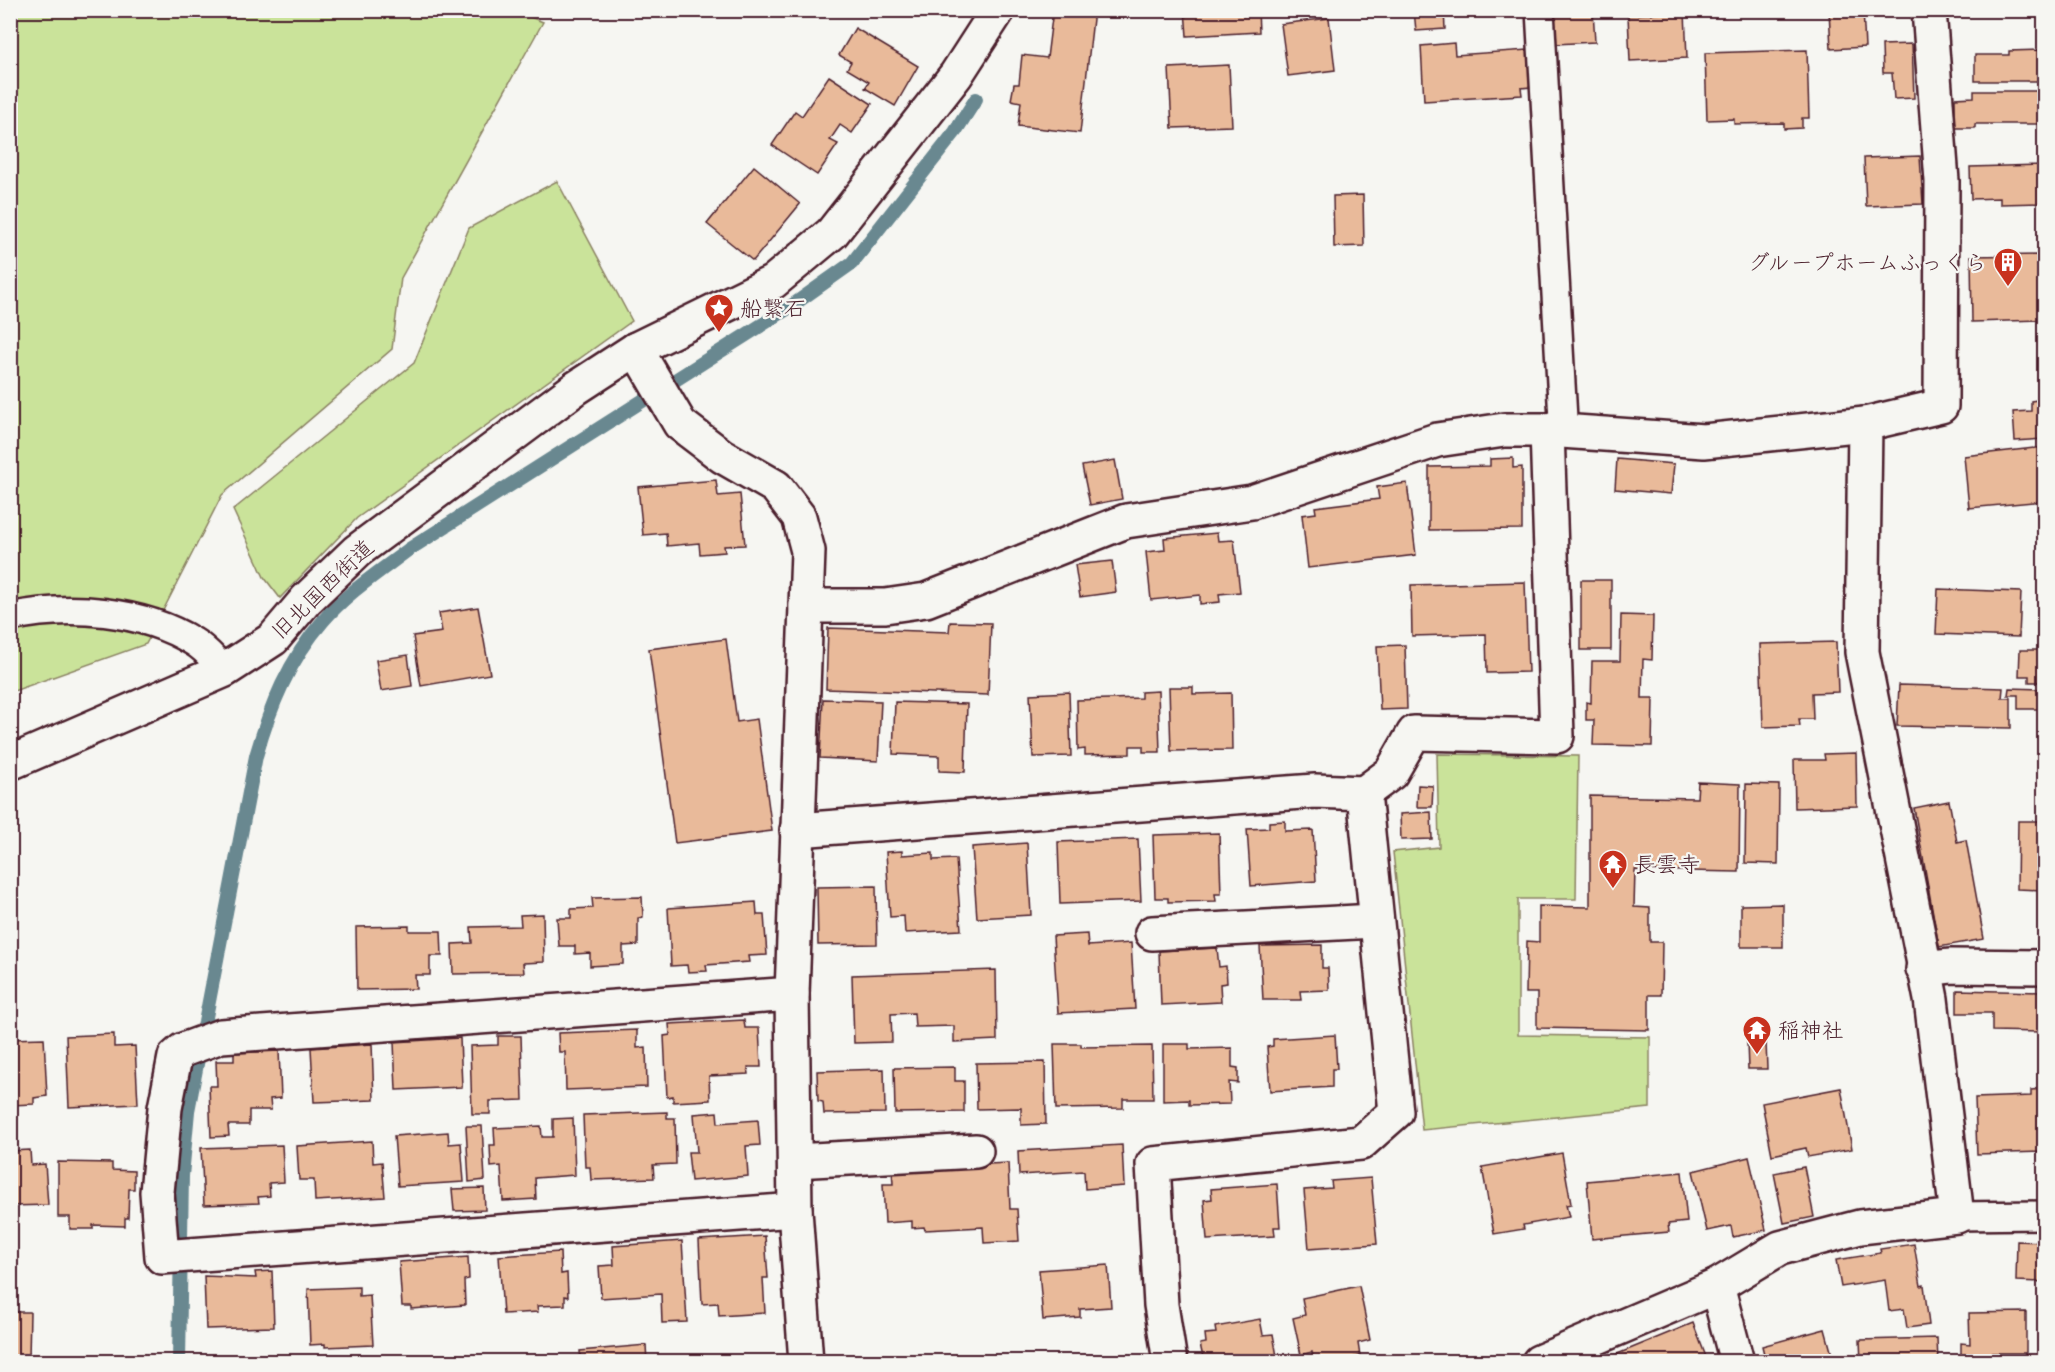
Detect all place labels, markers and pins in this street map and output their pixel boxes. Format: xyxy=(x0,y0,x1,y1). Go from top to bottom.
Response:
building icon: グループホームふっくら xyxy=(1992,246,2024,288)
place label: グループホームふっくら xyxy=(1748,250,1987,278)
place icon: 船繋石 xyxy=(703,292,735,334)
place label: 船繋石 xyxy=(740,296,806,324)
temple icon: 長雲寺 xyxy=(1597,848,1629,890)
place label: 長雲寺 xyxy=(1634,852,1700,880)
temple icon: 稲神社 xyxy=(1741,1014,1773,1056)
place label: 稲神社 xyxy=(1778,1018,1844,1046)

